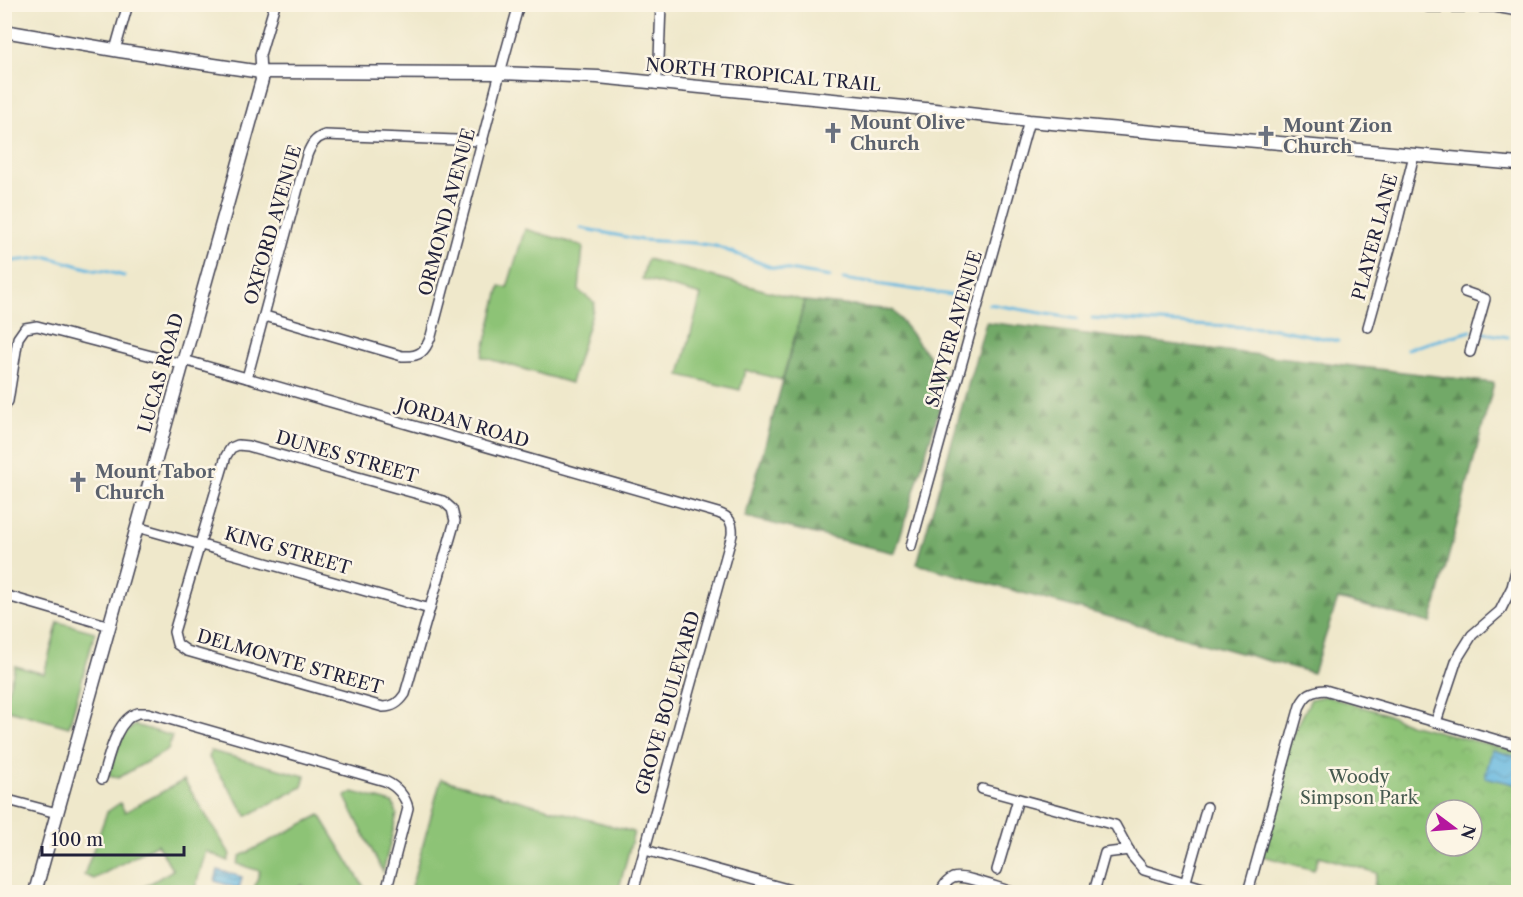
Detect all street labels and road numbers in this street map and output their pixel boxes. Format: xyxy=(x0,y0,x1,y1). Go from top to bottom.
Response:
street label: NORTH TROPICAL TRAIL xyxy=(644,54,882,96)
street label: ORMOND AVENUE xyxy=(414,126,480,298)
street label: OXFORD AVENUE xyxy=(240,143,306,307)
street label: PLAYER LANE xyxy=(1348,171,1402,303)
street label: SAWYER AVENUE xyxy=(921,248,987,410)
street label: LUCAS ROAD xyxy=(133,311,189,435)
street label: JORDAN ROAD xyxy=(391,393,532,452)
street label: DUNES STREET xyxy=(273,426,421,488)
street label: KING STREET xyxy=(222,522,354,580)
street label: GROVE BOULEVARD xyxy=(631,609,705,797)
street label: DELMONTE STREET xyxy=(194,625,386,699)

